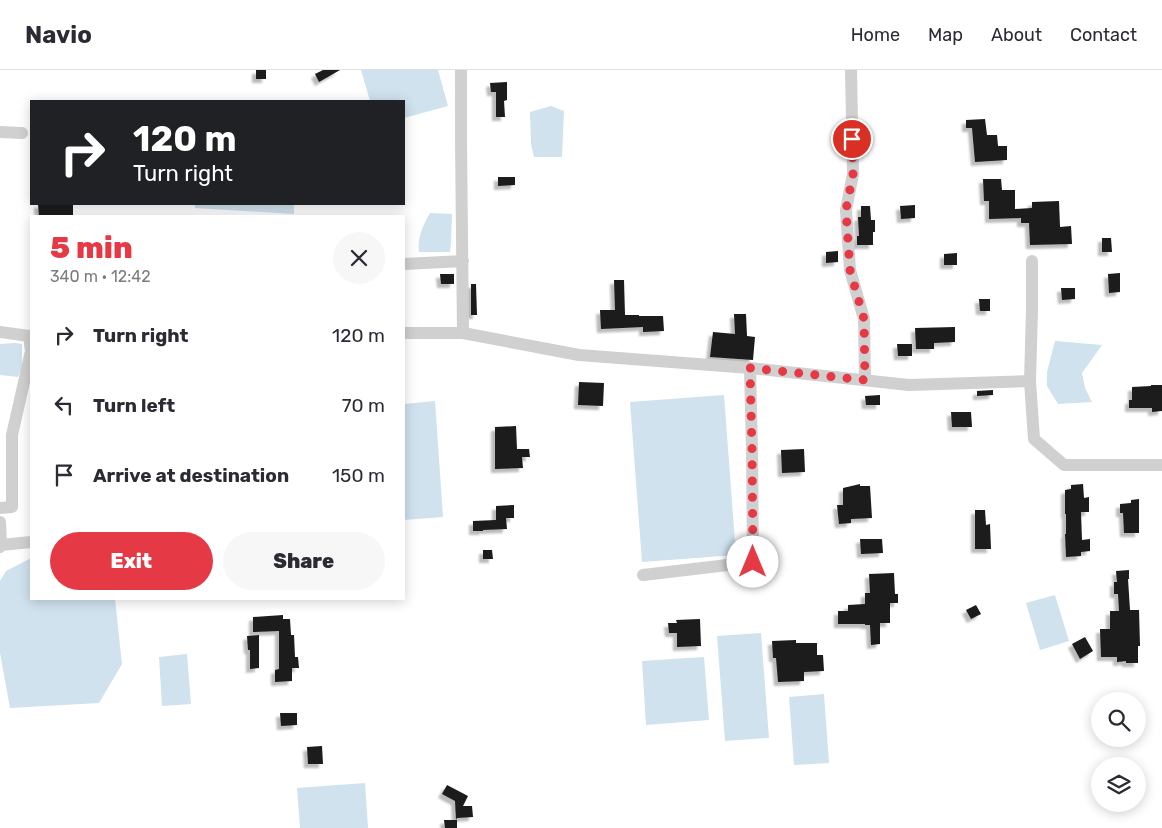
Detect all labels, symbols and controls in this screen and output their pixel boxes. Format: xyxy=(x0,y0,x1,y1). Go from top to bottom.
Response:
text: Navio xyxy=(25,21,92,49)
text: Home xyxy=(851,24,900,46)
text: Map xyxy=(928,24,963,46)
text: About xyxy=(991,24,1042,46)
text: Contact xyxy=(1070,24,1137,46)
text: 120 m xyxy=(133,118,236,160)
pin xyxy=(831,118,873,160)
icon: right xyxy=(50,120,115,185)
icon: arrive xyxy=(838,125,866,153)
text: Turn right xyxy=(133,160,233,187)
text: 5 min xyxy=(50,230,133,266)
button: close xyxy=(333,232,385,284)
text: 340 m · 12:42 xyxy=(50,267,151,286)
icon: right xyxy=(50,321,78,349)
text: Turn right xyxy=(93,324,188,347)
text: 120 m xyxy=(332,324,385,347)
icon: left xyxy=(50,391,78,419)
text: Turn left xyxy=(93,394,175,417)
text: 70 m xyxy=(342,394,385,417)
icon: arrive xyxy=(50,461,78,489)
text: Arrive at destination xyxy=(93,464,289,487)
text: 150 m xyxy=(332,464,385,487)
button: Exit xyxy=(50,532,213,590)
button: Share xyxy=(223,532,385,590)
position arrow xyxy=(726,535,778,587)
map controls xyxy=(1091,692,1146,812)
button: search xyxy=(1091,692,1146,747)
button: layers xyxy=(1091,757,1146,812)

